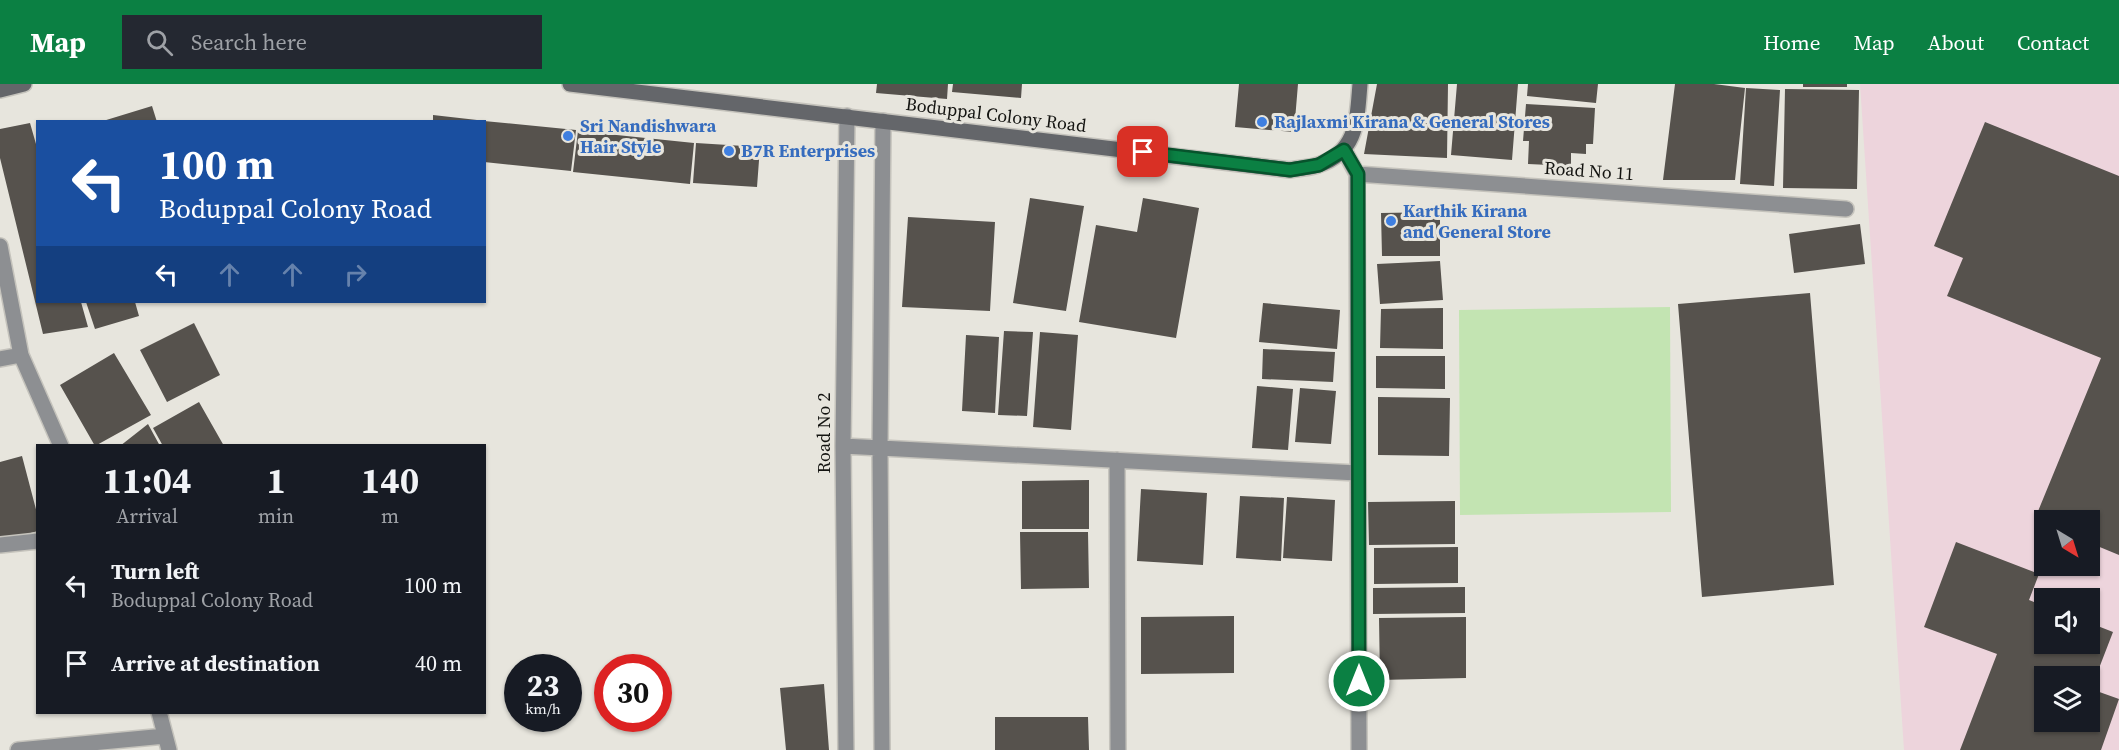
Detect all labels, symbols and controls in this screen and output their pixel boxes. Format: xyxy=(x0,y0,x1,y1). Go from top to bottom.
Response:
search box xyxy=(122,15,542,69)
text: Map xyxy=(30,23,86,61)
icon: search xyxy=(143,26,176,59)
text: Search here xyxy=(191,27,307,57)
text: Home xyxy=(1763,28,1821,57)
text: Map xyxy=(1854,28,1895,57)
text: About xyxy=(1928,28,1984,57)
text: Contact xyxy=(2017,28,2089,57)
street label: Boduppal Colony Road xyxy=(904,91,1088,138)
place label: Rajlaxmi Kirana & General Stores xyxy=(1274,109,1550,134)
place label: Sri Nandishwara Hair Style xyxy=(580,113,717,159)
marker: Rajlaxmi Kirana & General Stores xyxy=(1255,115,1269,129)
pin xyxy=(1117,126,1168,177)
marker: Sri Nandishwara Hair Style xyxy=(561,129,575,143)
text: 100 m xyxy=(159,135,274,193)
icon: arrive xyxy=(1126,135,1159,168)
place label: B7R Enterprises xyxy=(741,138,875,163)
icon: left xyxy=(60,144,138,222)
marker: B7R Enterprises xyxy=(722,144,736,158)
street label: Road No 11 xyxy=(1543,155,1635,186)
text: Boduppal Colony Road xyxy=(159,190,432,227)
place label: Karthik Kirana and General Store xyxy=(1403,198,1551,244)
marker: Karthik Kirana and General Store xyxy=(1384,214,1398,228)
icon: left xyxy=(150,258,183,291)
icon: ahead xyxy=(213,258,246,291)
icon: ahead xyxy=(276,258,309,291)
icon: right xyxy=(339,258,372,291)
street label: Road No 2 xyxy=(811,392,836,474)
text: 11:04 xyxy=(103,456,191,505)
text: 1 xyxy=(266,456,286,505)
text: 140 xyxy=(361,456,419,505)
text: Arrival xyxy=(116,502,178,530)
text: min xyxy=(258,502,294,530)
text: m xyxy=(381,502,399,530)
north arrow xyxy=(2034,510,2100,576)
map controls xyxy=(2034,510,2100,732)
text: Turn left xyxy=(111,556,199,586)
icon: left xyxy=(60,569,93,602)
text: 100 m xyxy=(404,570,462,600)
text: Boduppal Colony Road xyxy=(111,586,313,614)
button: sound xyxy=(2034,588,2100,654)
icon: arrive xyxy=(60,647,93,680)
text: Arrive at destination xyxy=(111,648,320,678)
text: 40 m xyxy=(415,648,462,678)
position arrow xyxy=(1327,649,1391,713)
speed limit sign: 30 xyxy=(594,654,672,732)
text: 23 xyxy=(527,665,559,706)
button: layers xyxy=(2034,666,2100,732)
text: km/h xyxy=(525,698,561,719)

